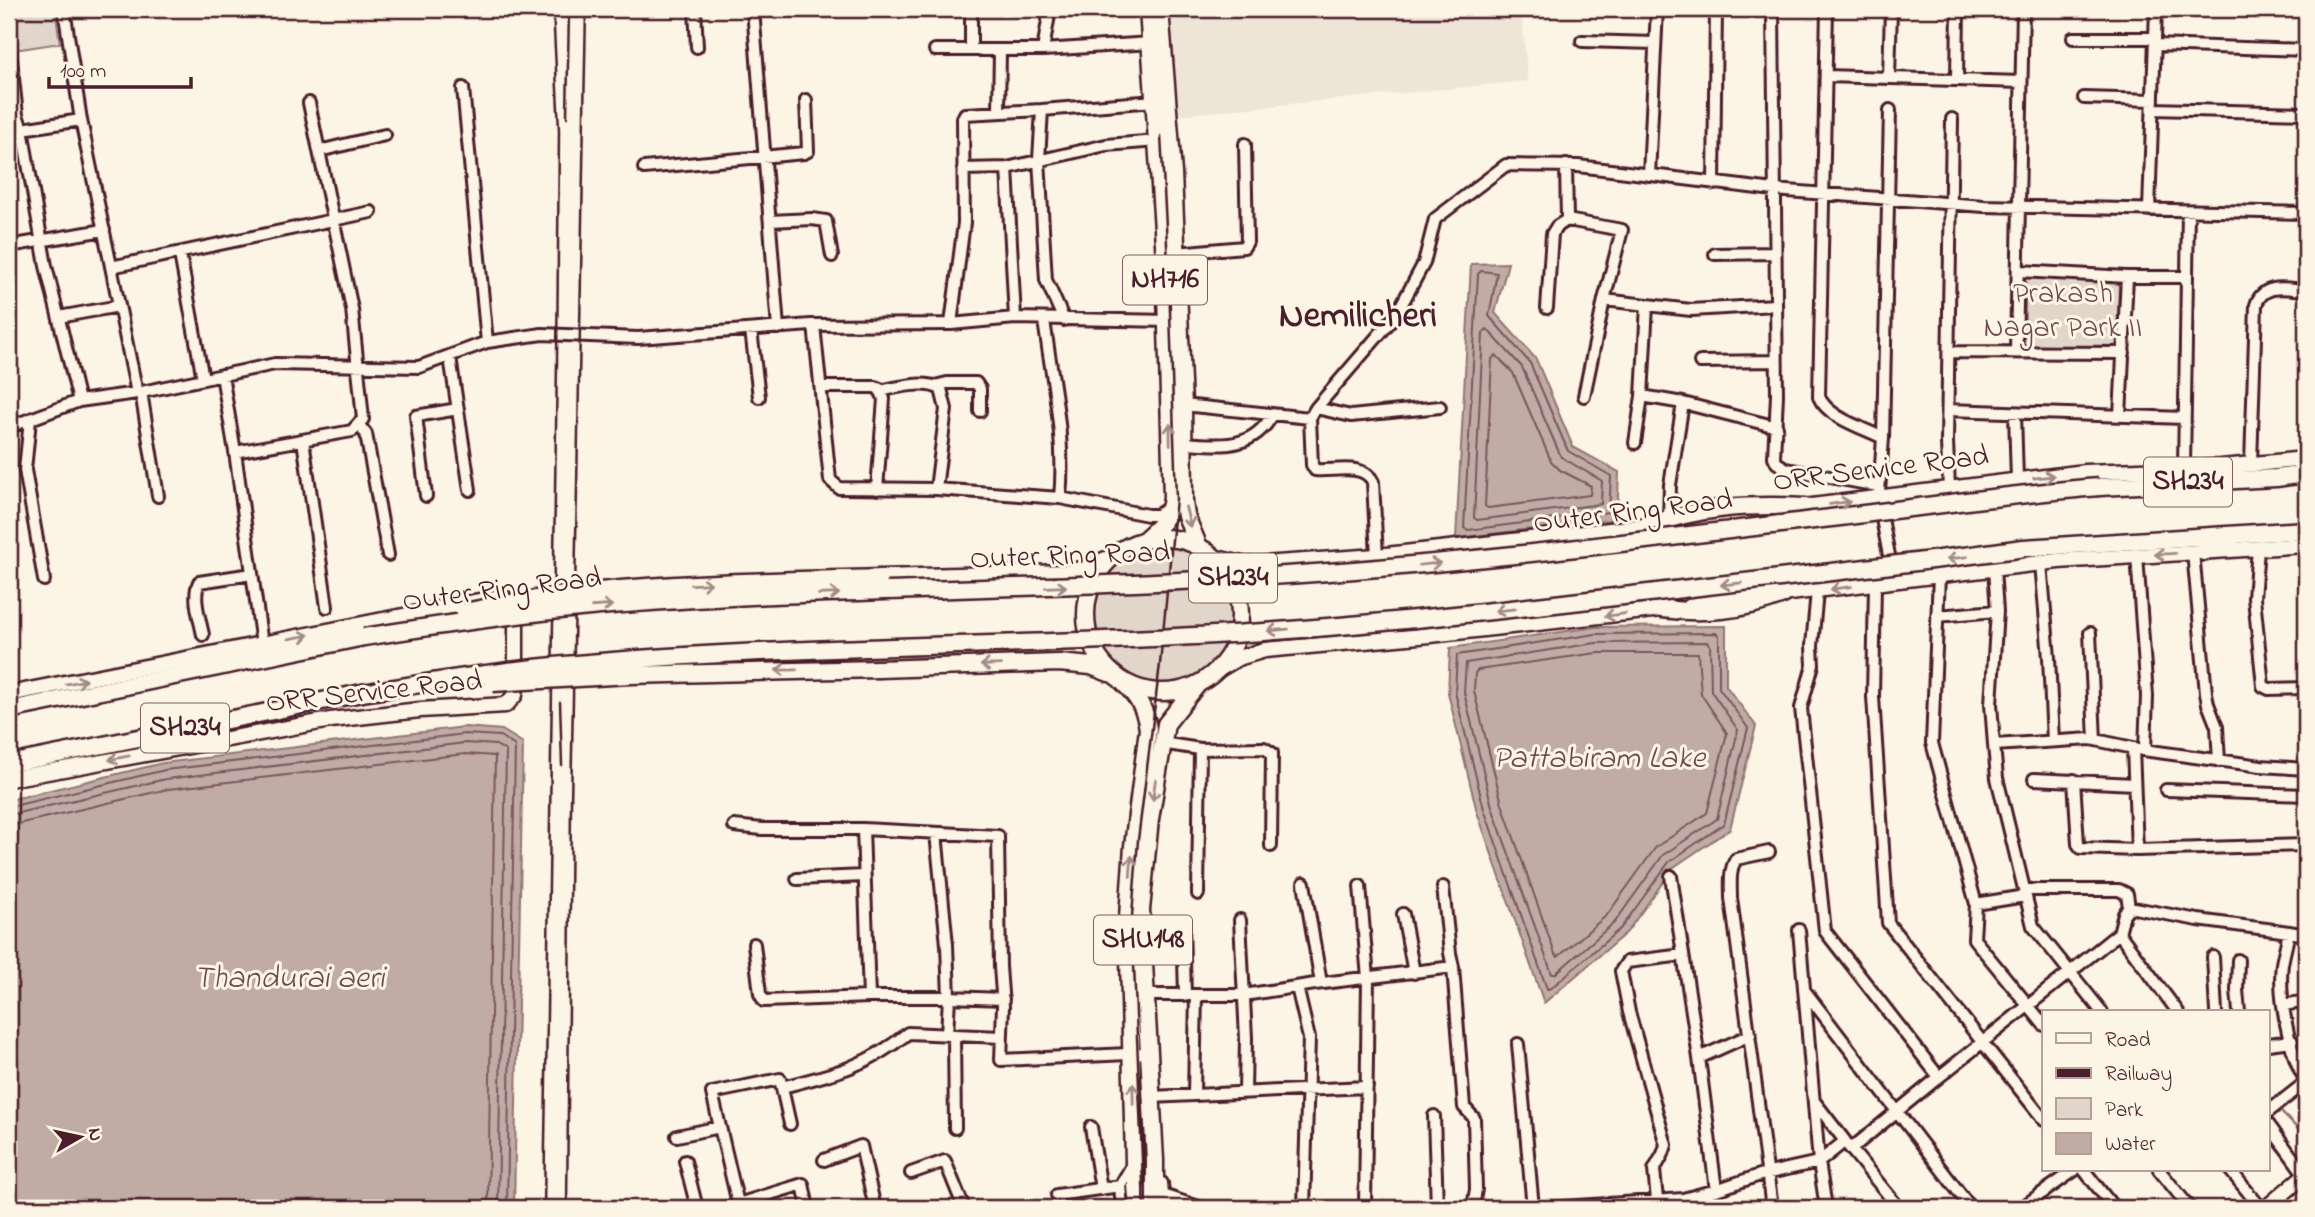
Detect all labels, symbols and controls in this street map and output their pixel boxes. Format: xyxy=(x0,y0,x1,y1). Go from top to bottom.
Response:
scale bar xyxy=(49,46,191,90)
text: 100 m xyxy=(60,57,106,87)
road number: NH716 xyxy=(1123,256,1207,304)
park label: Prakash Nagar Park II xyxy=(1984,273,2142,351)
district label: Nemilicheri xyxy=(1279,290,1437,344)
one-way arrow xyxy=(1164,422,1177,445)
street label: ORR Service Road xyxy=(1771,435,1992,505)
road number: SH234 xyxy=(2144,458,2232,506)
one-way arrow xyxy=(2032,470,2054,483)
street label: Outer Ring Road xyxy=(1531,479,1735,547)
one-way arrow xyxy=(1828,496,1851,509)
one-way arrow xyxy=(1182,505,1195,528)
street label: Outer Ring Road xyxy=(969,532,1171,582)
one-way arrow xyxy=(2154,547,2177,560)
one-way arrow xyxy=(1946,551,1968,564)
road number: SH234 xyxy=(1189,554,1277,602)
street label: Outer Ring Road xyxy=(400,557,604,625)
one-way arrow xyxy=(1418,557,1441,570)
one-way arrow xyxy=(689,577,711,590)
one-way arrow xyxy=(1720,578,1742,591)
one-way arrow xyxy=(1045,580,1068,593)
one-way arrow xyxy=(1830,582,1853,595)
one-way arrow xyxy=(817,588,840,601)
one-way arrow xyxy=(590,599,613,612)
one-way arrow xyxy=(1494,604,1516,617)
one-way arrow xyxy=(1605,608,1627,621)
one-way arrow xyxy=(1267,624,1290,637)
one-way arrow xyxy=(287,630,310,644)
one-way arrow xyxy=(980,658,1003,672)
street label: ORR Service Road xyxy=(264,660,484,726)
one-way arrow xyxy=(775,663,798,677)
one-way arrow xyxy=(64,674,87,688)
road number: SH234 xyxy=(141,704,229,752)
water label: Pattabiram Lake xyxy=(1493,736,1707,783)
one-way arrow xyxy=(108,751,131,765)
one-way arrow xyxy=(1147,778,1160,801)
one-way arrow xyxy=(1125,855,1138,878)
road number: SHU148 xyxy=(1094,916,1192,964)
water label: Thandurai aeri xyxy=(193,956,388,1003)
legend xyxy=(2042,1010,2270,1172)
text: Road xyxy=(2105,1026,2151,1056)
text: Railway xyxy=(2105,1060,2172,1092)
one-way arrow xyxy=(1126,1082,1140,1105)
text: Park xyxy=(2105,1096,2144,1126)
north arrow xyxy=(46,1102,116,1172)
text: N xyxy=(80,1126,109,1143)
text: Water xyxy=(2105,1130,2156,1160)

